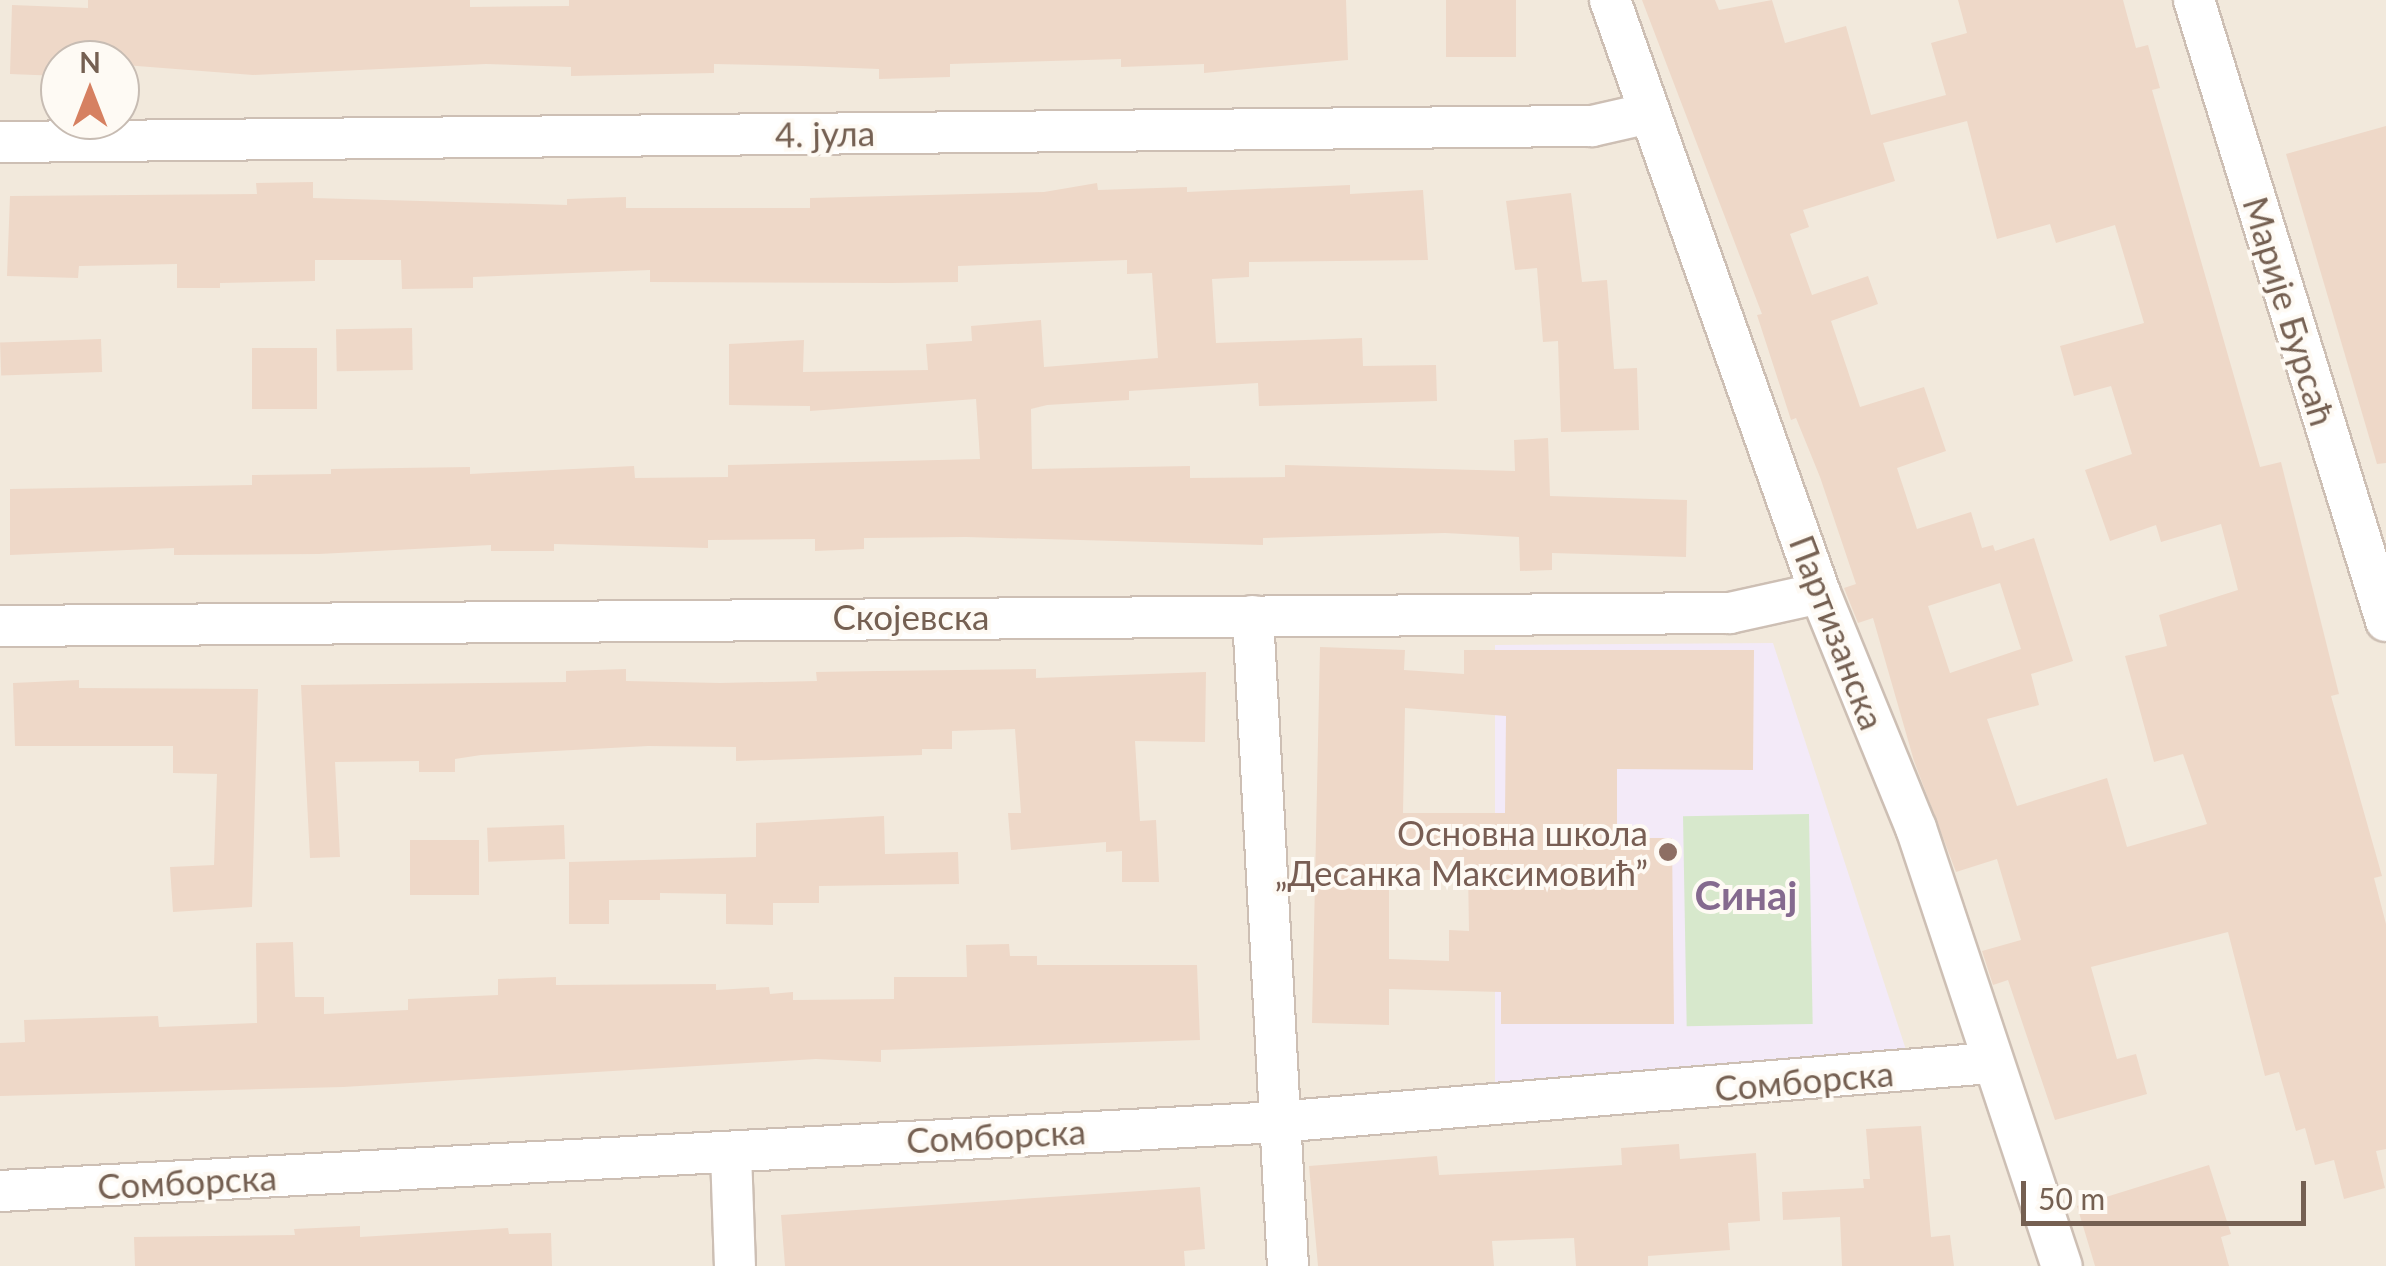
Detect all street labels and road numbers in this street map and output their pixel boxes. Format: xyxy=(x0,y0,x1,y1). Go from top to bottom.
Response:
street label: 4. јула xyxy=(775,111,875,155)
street label: Марије Бурсаћ xyxy=(2235,191,2345,431)
street label: Партизанска xyxy=(1782,529,1894,735)
street label: Скојевска xyxy=(832,595,990,637)
street label: Сомборска xyxy=(1713,1051,1895,1109)
street label: Сомборска xyxy=(905,1109,1087,1161)
street label: Сомборска xyxy=(96,1155,278,1207)

